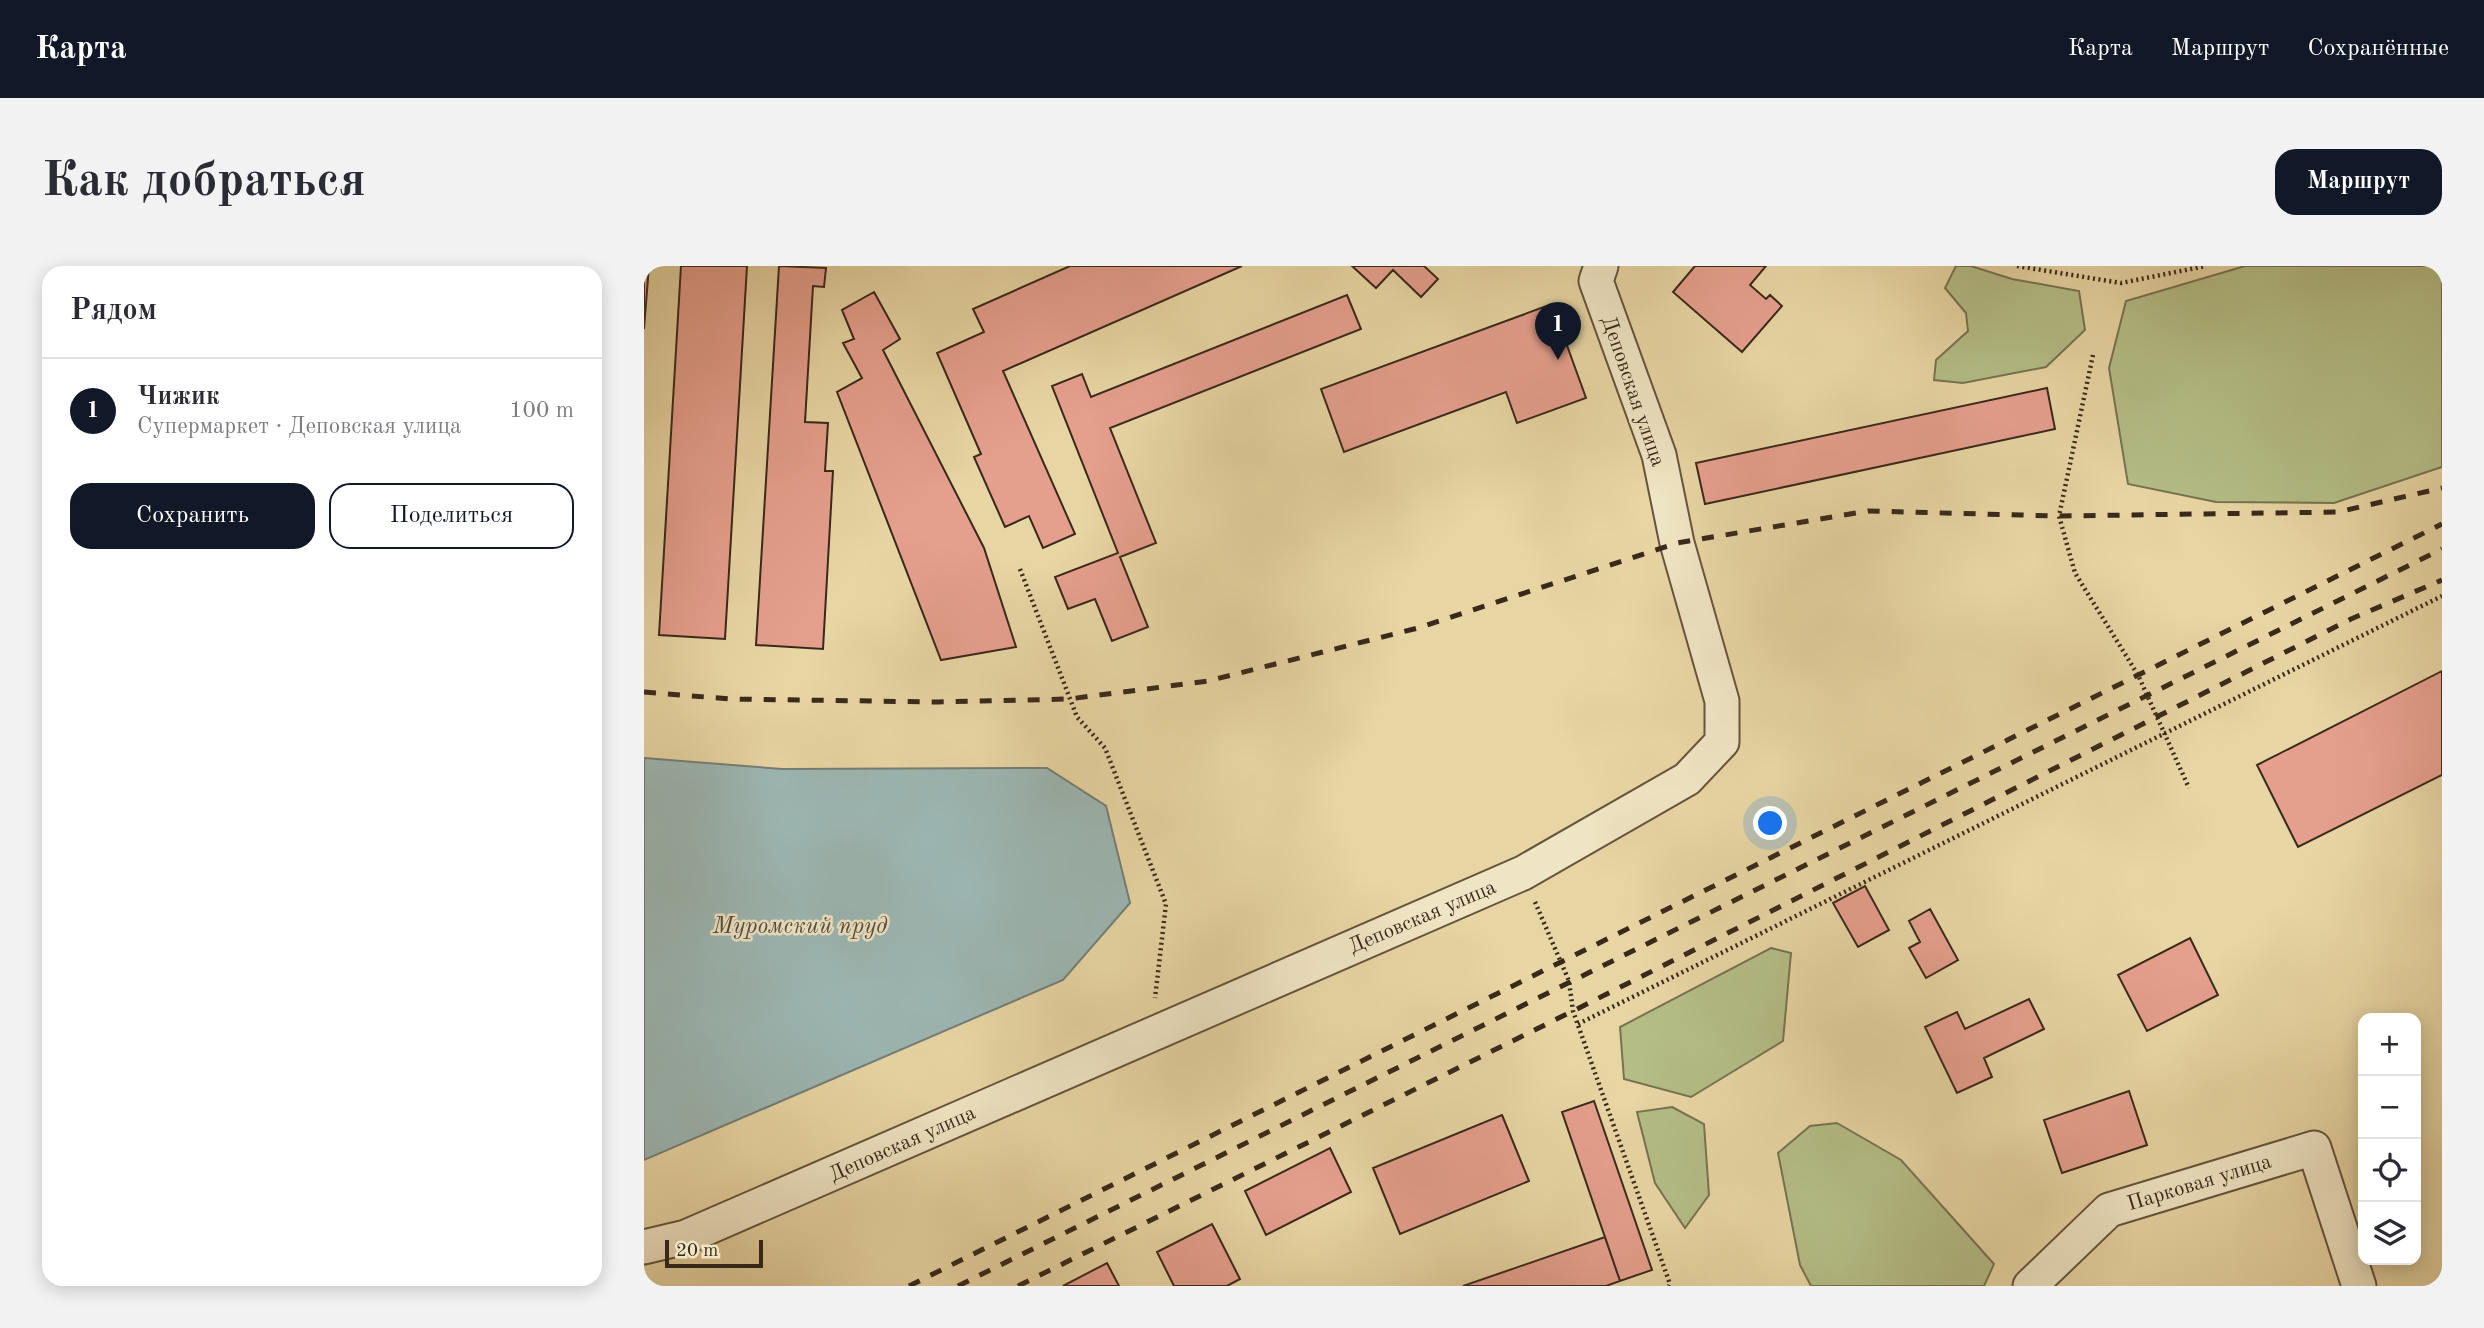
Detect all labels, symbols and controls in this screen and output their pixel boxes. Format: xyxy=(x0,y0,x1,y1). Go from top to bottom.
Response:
text: Карта xyxy=(35,33,127,66)
text: Карта xyxy=(2068,37,2133,61)
text: Маршрут xyxy=(2171,37,2269,61)
text: Сохранённые xyxy=(2307,37,2449,61)
button: Маршрут xyxy=(2275,149,2442,215)
text: Как добраться xyxy=(42,158,366,207)
text: Рядом xyxy=(70,296,157,326)
pin: 1 xyxy=(1535,302,1581,360)
street label: Деповская улица xyxy=(1597,313,1668,470)
text: Чижик xyxy=(137,384,220,410)
text: 1 xyxy=(86,399,100,422)
text: 100 m xyxy=(509,399,574,422)
text: Супермаркет · Деповская улица xyxy=(137,415,461,438)
button: Сохранить xyxy=(70,483,315,549)
button: Поделиться xyxy=(329,483,574,549)
your location xyxy=(1753,806,1787,840)
street label: Деповская улица xyxy=(1346,877,1499,958)
water label: Муромский пруд xyxy=(712,915,888,939)
map controls xyxy=(2358,1013,2421,1265)
button: + xyxy=(2358,1013,2421,1076)
button: − xyxy=(2358,1076,2421,1139)
street label: Деповская улица xyxy=(826,1103,979,1186)
button: locate xyxy=(2358,1139,2421,1202)
street label: Парковая улица xyxy=(2125,1152,2274,1215)
button: layers xyxy=(2358,1202,2421,1265)
scale bar xyxy=(665,1237,763,1269)
text: 20 m xyxy=(676,1242,718,1261)

